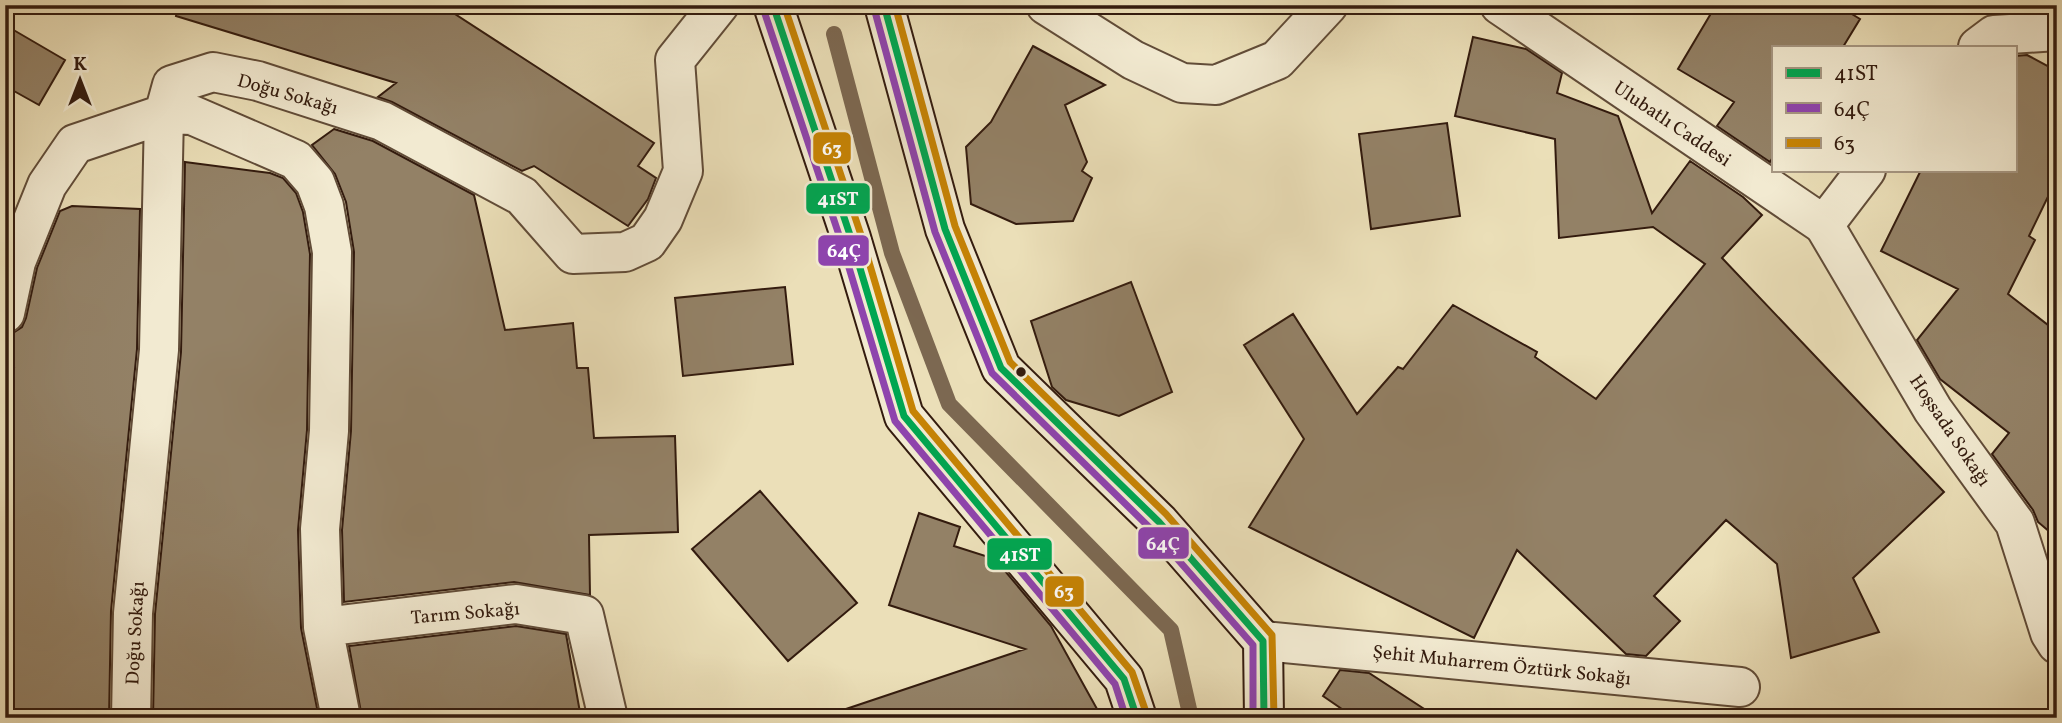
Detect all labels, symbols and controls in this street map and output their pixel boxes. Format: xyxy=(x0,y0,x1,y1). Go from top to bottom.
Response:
north arrow xyxy=(46,46,116,116)
legend xyxy=(1772,46,2016,172)
text: K xyxy=(73,52,87,78)
text: 41ST xyxy=(1834,60,1878,89)
street label: Doğu Sokağı xyxy=(234,68,341,122)
street label: Ulubatlı Caddesi xyxy=(1608,76,1736,174)
text: 64Ç xyxy=(1834,96,1870,125)
text: 63 xyxy=(1834,130,1855,159)
line badge: 63 xyxy=(812,131,852,165)
text: 63 xyxy=(822,137,842,163)
line badge: 41ST xyxy=(805,182,871,215)
text: 41ST xyxy=(817,187,859,213)
line badge: 64Ç xyxy=(817,234,870,267)
text: 64Ç xyxy=(827,239,861,265)
unlabelled marker xyxy=(1014,365,1028,379)
street label: Hoşsada Sokağı xyxy=(1902,370,1997,492)
line badge: 64Ç xyxy=(1137,526,1190,560)
text: 64Ç xyxy=(1146,532,1180,558)
line badge: 41ST xyxy=(986,537,1053,571)
text: 41ST xyxy=(999,543,1041,569)
line badge: 63 xyxy=(1044,575,1085,608)
street label: Doğu Sokağı xyxy=(120,580,152,686)
text: 63 xyxy=(1054,580,1074,606)
street label: Tarım Sokağı xyxy=(410,596,521,632)
street label: Şehit Muharrem Öztürk Sokağı xyxy=(1371,639,1633,693)

